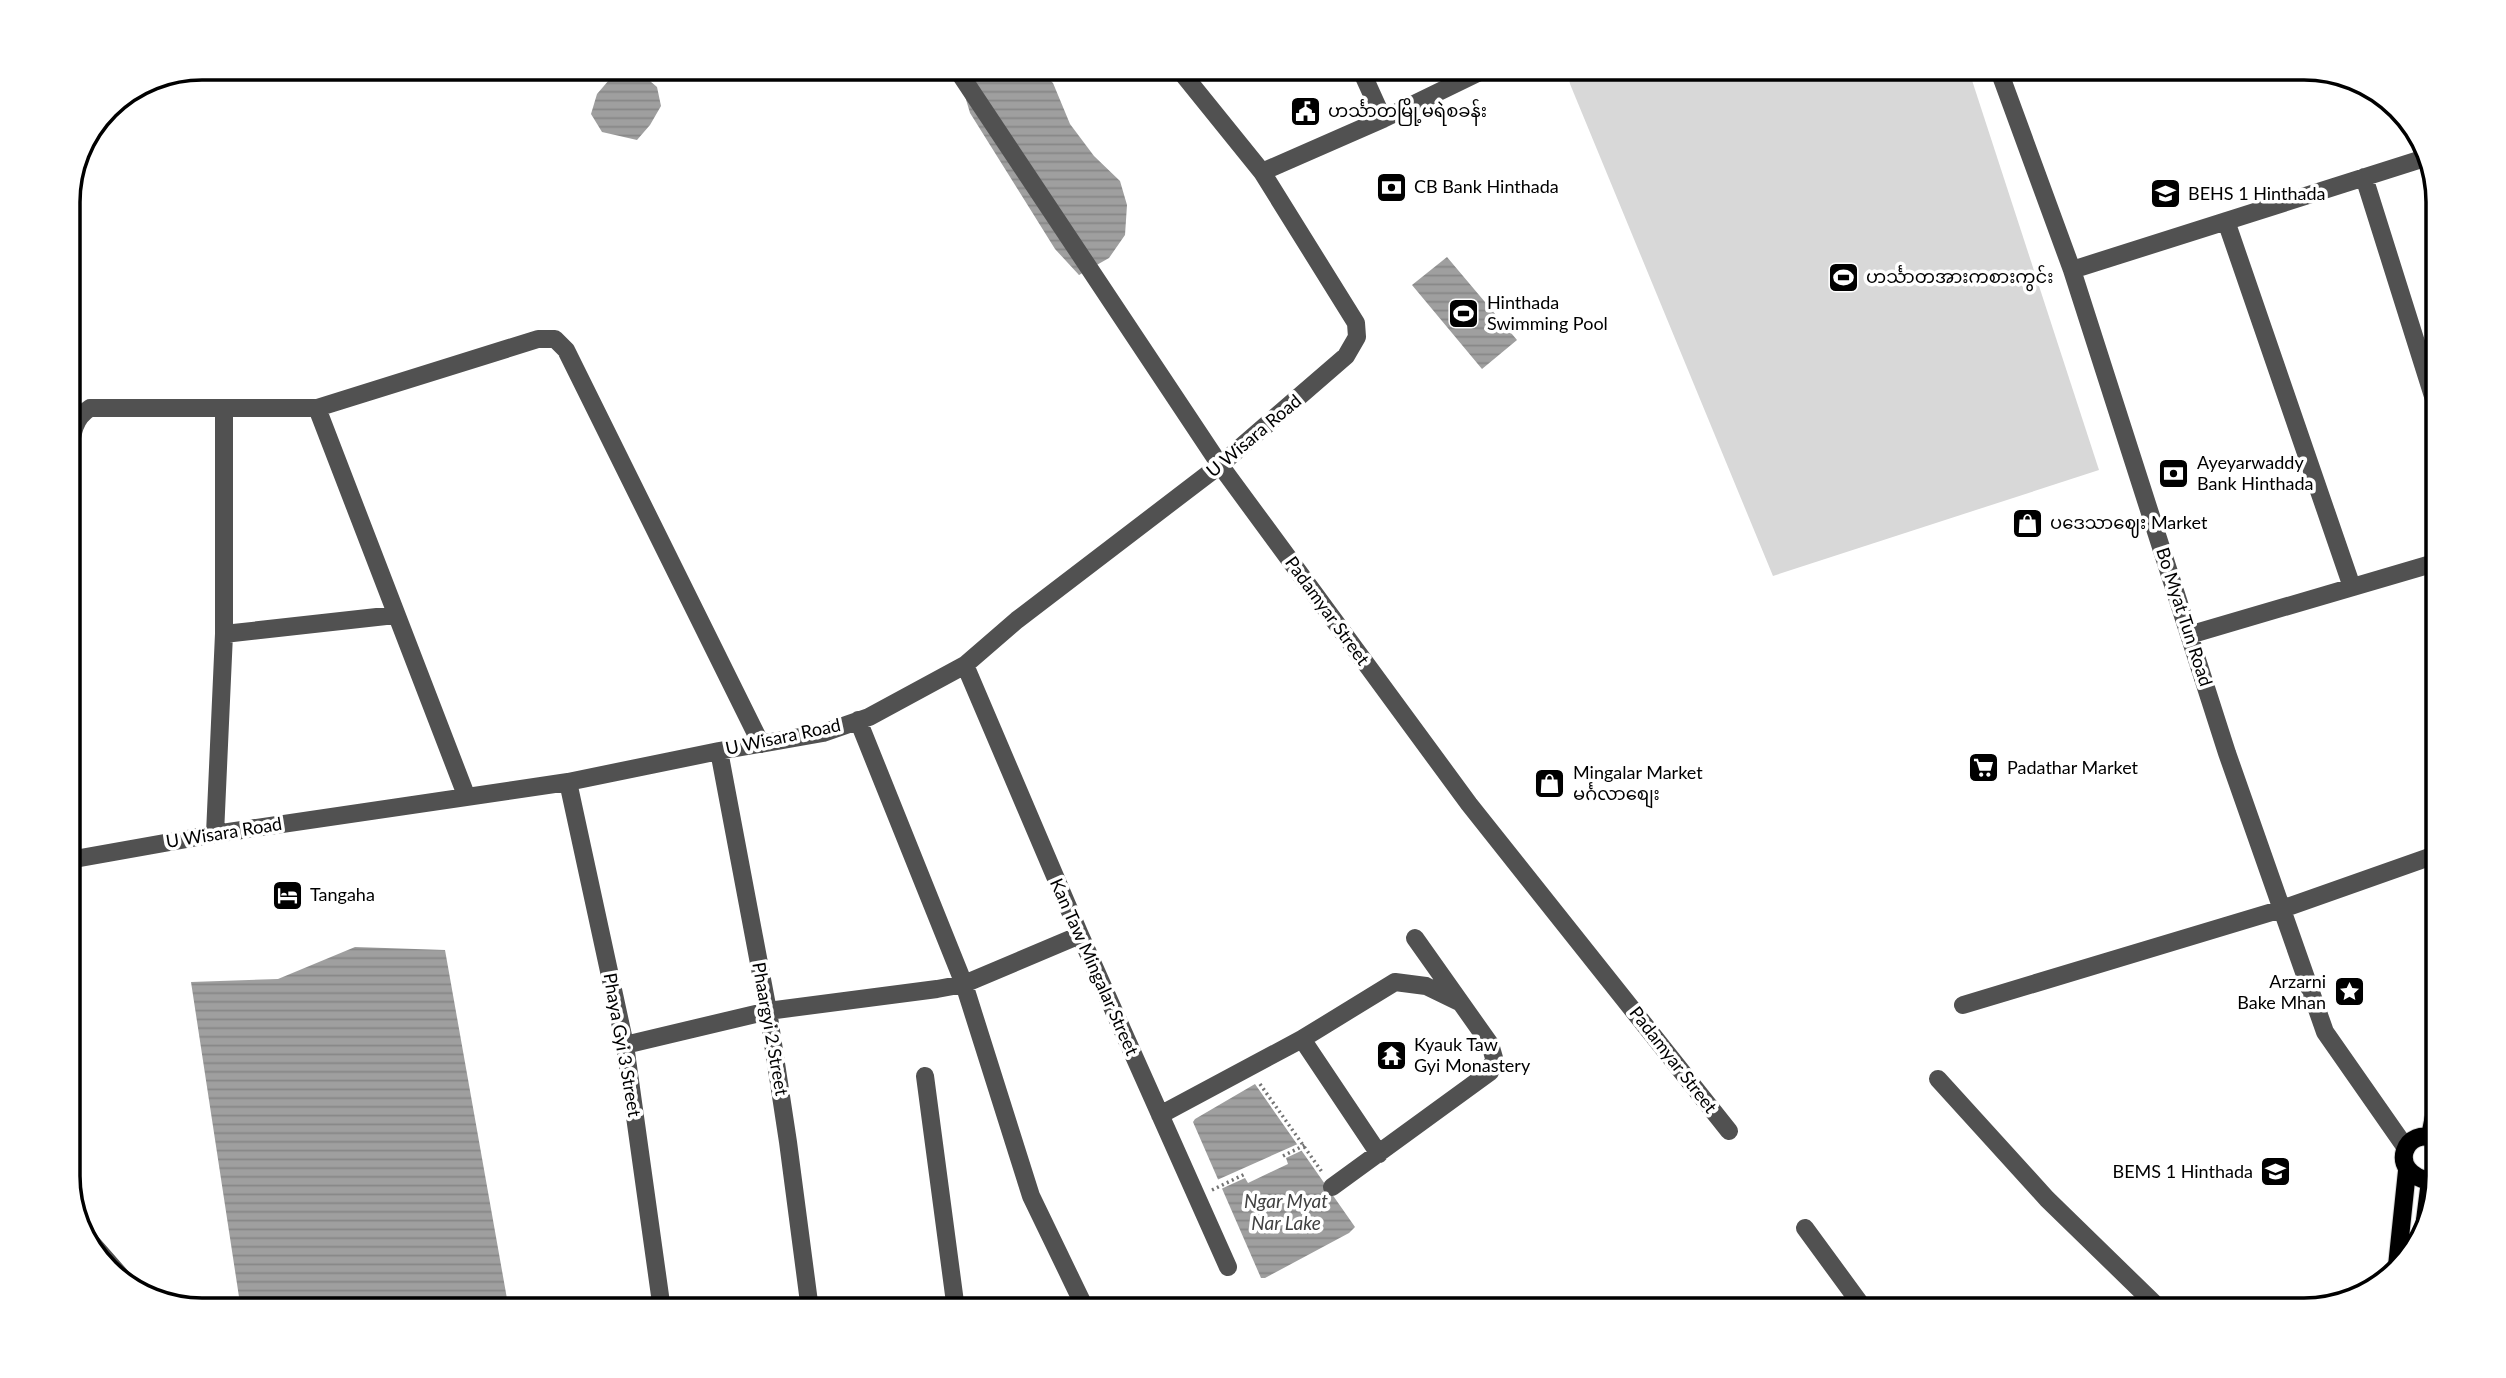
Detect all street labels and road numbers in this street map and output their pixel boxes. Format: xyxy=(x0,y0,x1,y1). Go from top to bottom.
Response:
street label: U Wisara Road xyxy=(1201,389,1305,481)
street label: Bo Myat Tun Road xyxy=(2152,545,2218,689)
street label: Padamyar Street xyxy=(1281,552,1375,670)
street label: U Wisara Road xyxy=(723,713,842,759)
street label: U Wisara Road xyxy=(164,812,283,852)
street label: Kan Taw Mingalar Street xyxy=(1046,875,1144,1059)
street label: Phaargyi 2 Street xyxy=(748,960,794,1098)
street label: Phaya Gyi 3 Street xyxy=(600,971,647,1119)
street label: Padamyar Street xyxy=(1625,1002,1723,1118)

